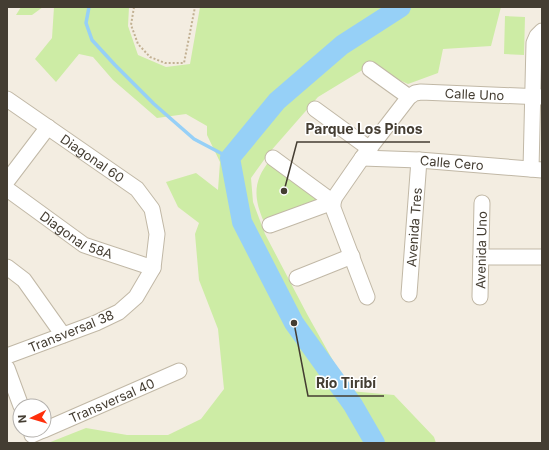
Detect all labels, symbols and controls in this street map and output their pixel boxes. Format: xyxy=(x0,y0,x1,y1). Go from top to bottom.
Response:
street label: Calle Uno xyxy=(444,85,505,103)
callout: Parque Los Pinos xyxy=(297,116,430,142)
text: Parque Los Pinos xyxy=(305,120,423,137)
street label: Diagonal 60 xyxy=(58,131,127,186)
street label: Calle Cero xyxy=(419,152,485,173)
street label: Avenida Tres xyxy=(403,187,425,267)
street label: Diagonal 58A xyxy=(37,208,115,262)
street label: Avenida Uno xyxy=(472,211,490,289)
street label: Transversal 38 xyxy=(26,307,116,355)
callout: Río Tiribí xyxy=(308,370,384,396)
text: Río Tiribí xyxy=(316,374,376,391)
street label: Transversal 40 xyxy=(67,375,157,426)
north arrow xyxy=(12,398,52,438)
text: N xyxy=(15,414,29,424)

